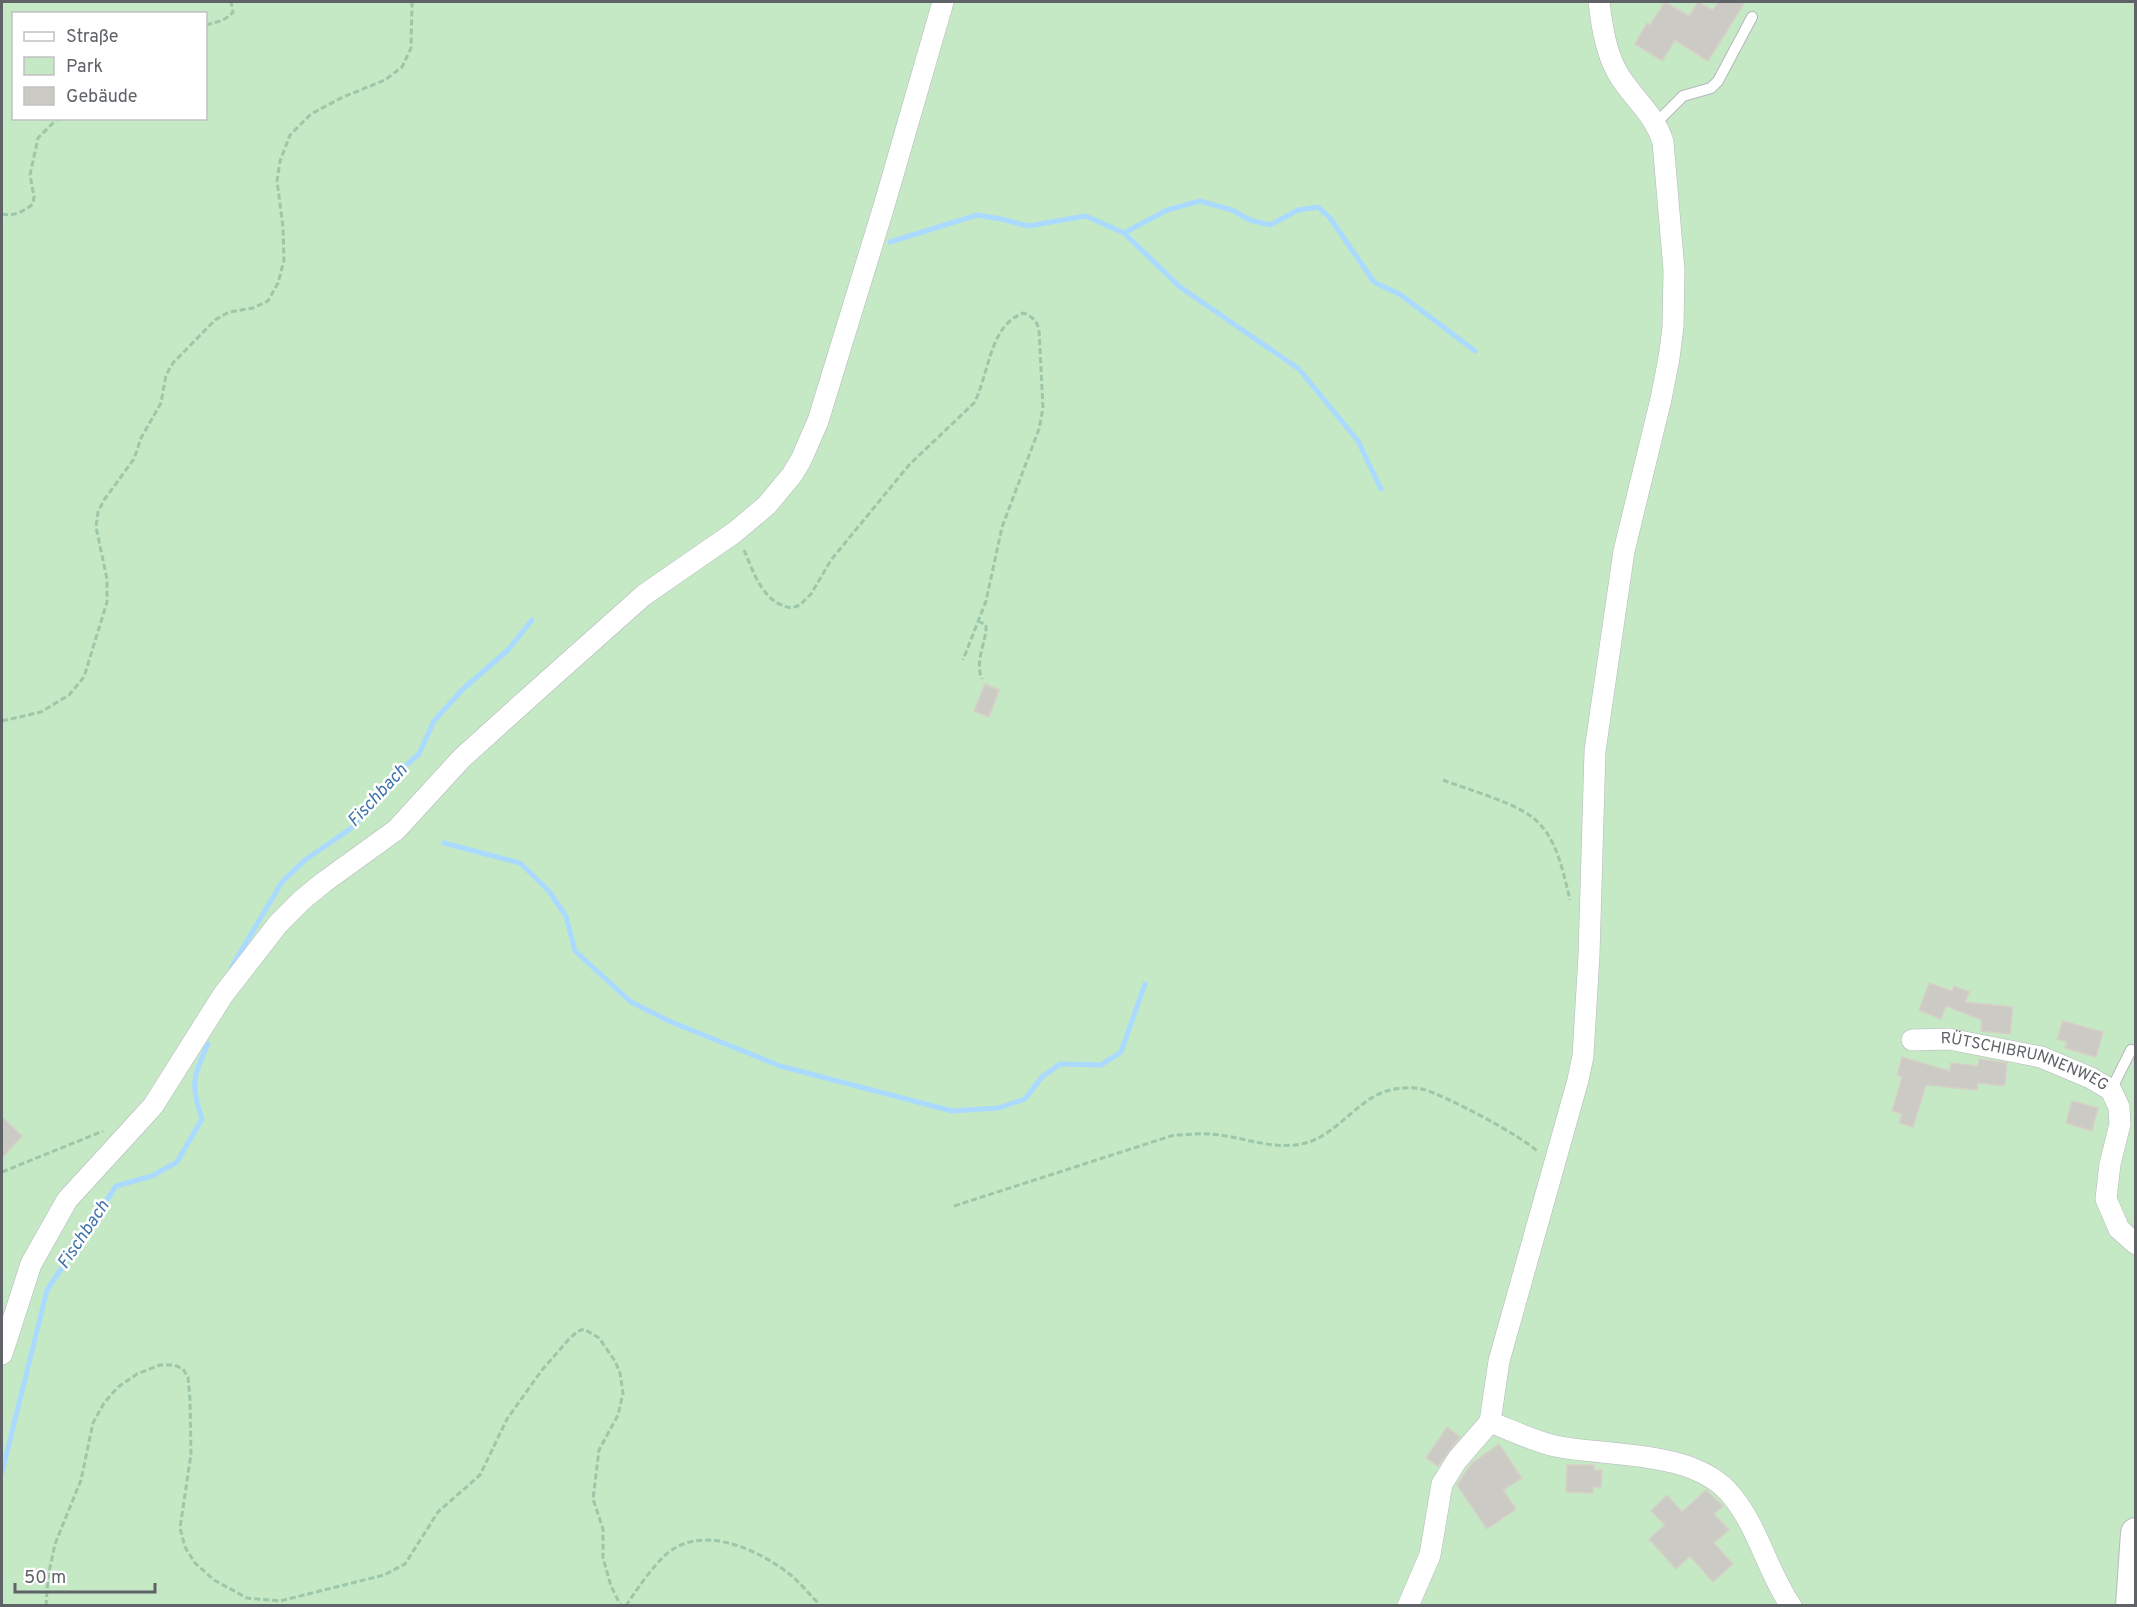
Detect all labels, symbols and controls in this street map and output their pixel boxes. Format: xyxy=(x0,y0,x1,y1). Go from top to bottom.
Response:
legend xyxy=(12,12,207,120)
text: Straße xyxy=(66,26,118,49)
text: Park xyxy=(66,56,103,79)
text: Gebäude xyxy=(66,86,138,109)
water label: Fischbach xyxy=(343,759,413,832)
street label: RÜTSCHIBRUNNENWEG xyxy=(1940,1028,2112,1096)
water label: Fischbach xyxy=(53,1196,116,1274)
scale bar xyxy=(15,1556,154,1594)
text: 50 m xyxy=(24,1567,66,1590)

